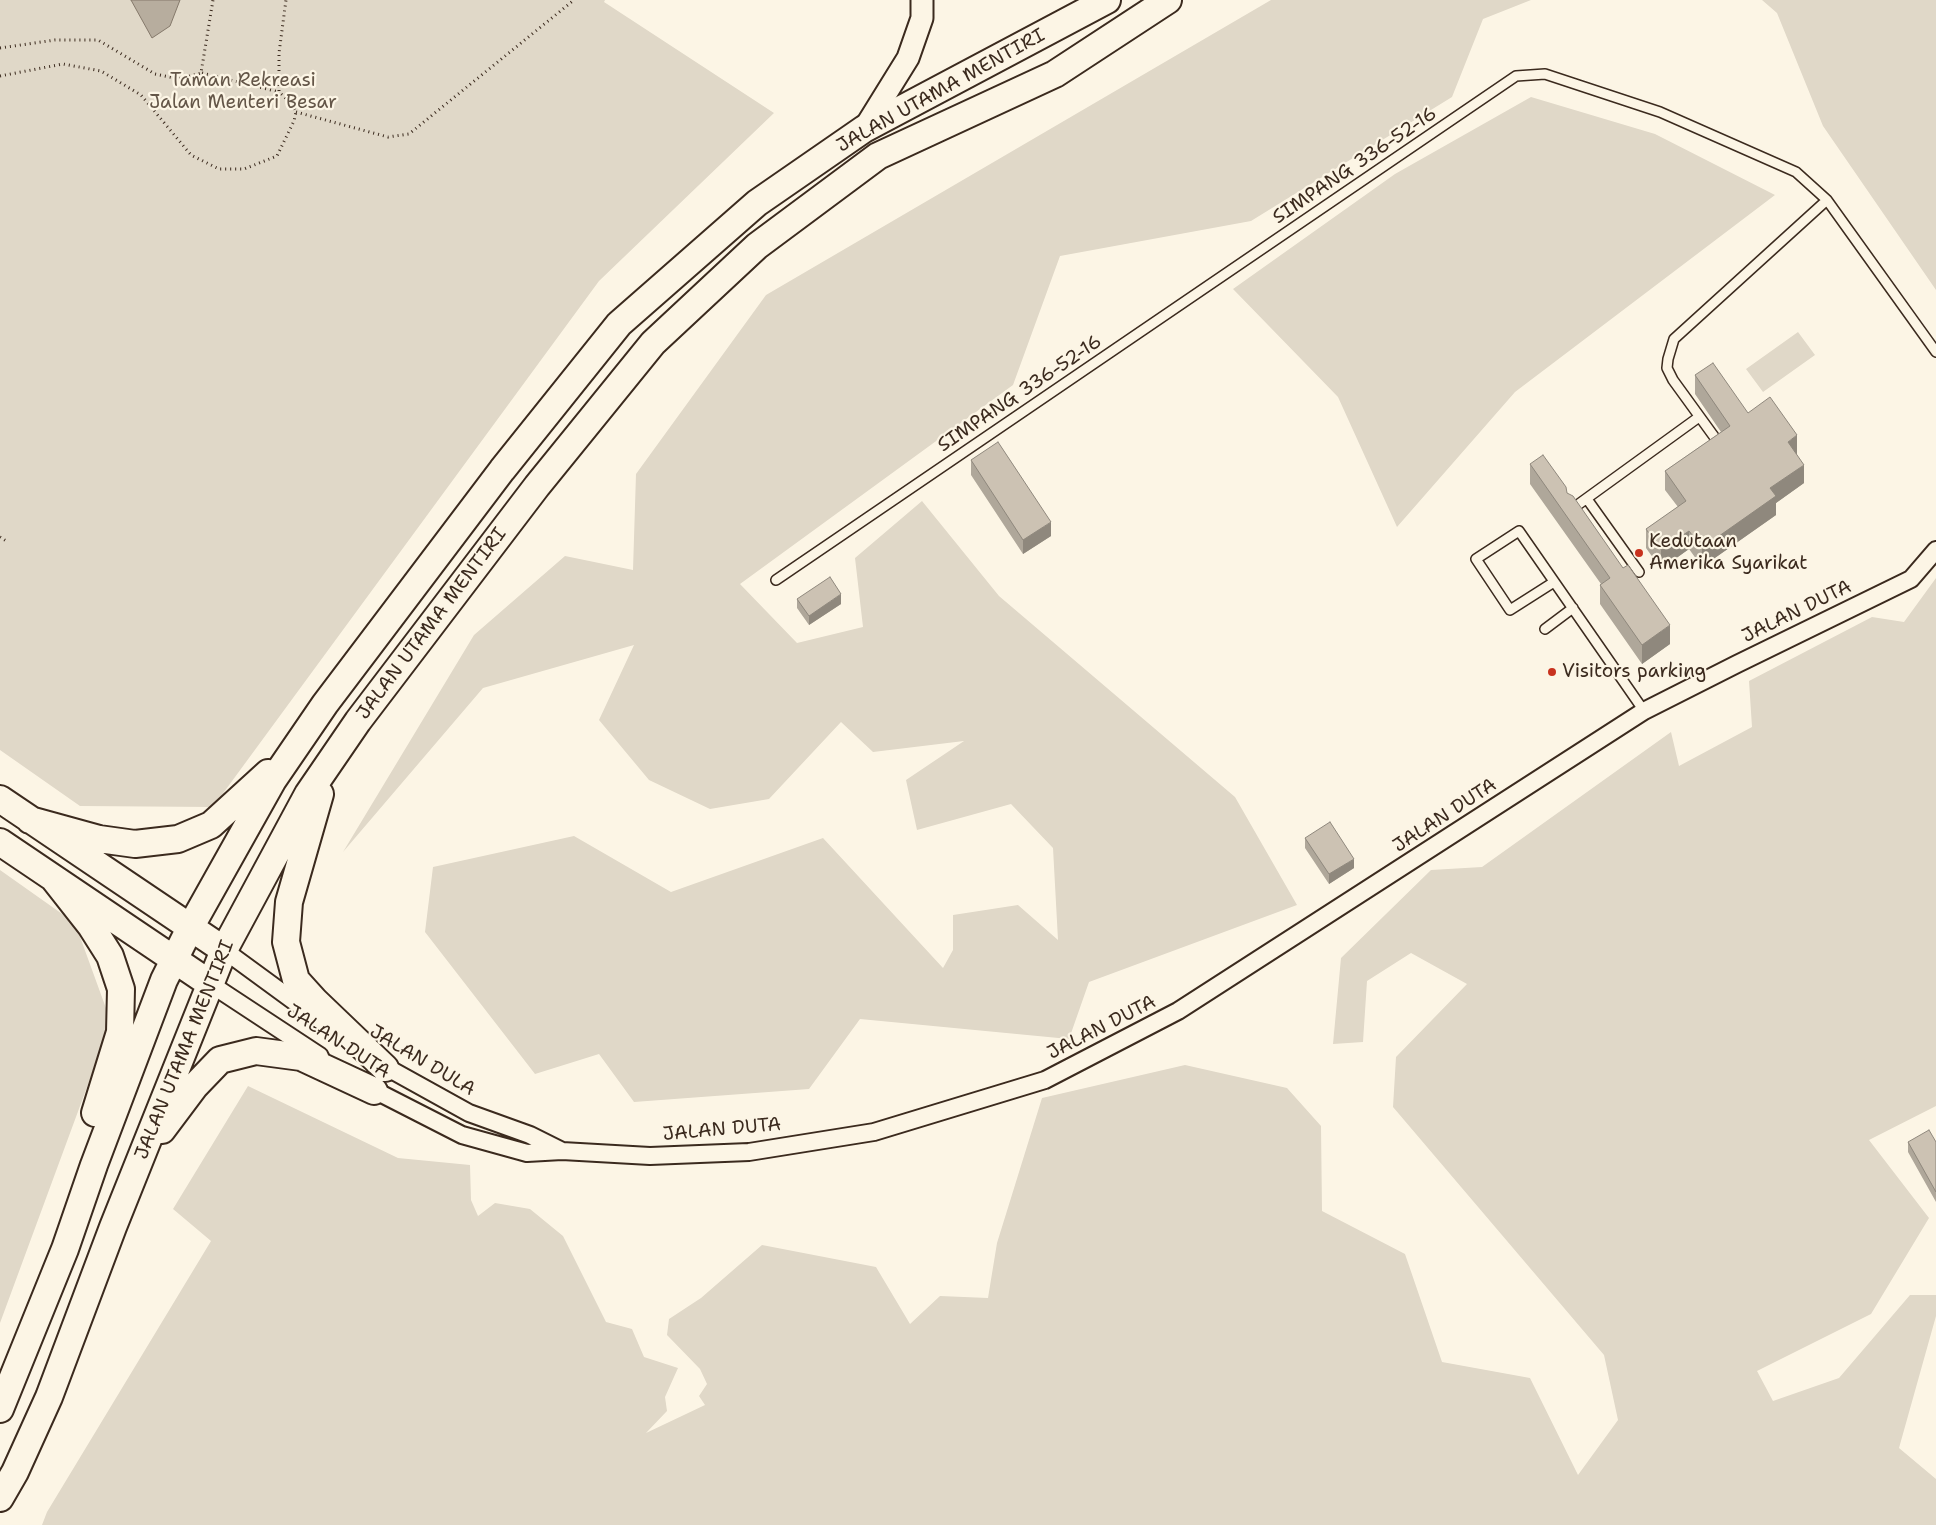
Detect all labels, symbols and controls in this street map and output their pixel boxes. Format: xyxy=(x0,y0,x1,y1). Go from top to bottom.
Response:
street label: JALAN UTAMA MENTIRI xyxy=(833,24,1049,158)
park label: Taman Rekreasi Jalan Menteri Besar xyxy=(149,70,337,114)
street label: SIMPANG 336-52-16 xyxy=(1269,103,1441,229)
street label: SIMPANG 336-52-16 xyxy=(934,331,1106,457)
street label: JALAN UTAMA MENTIRI xyxy=(352,524,512,724)
place label: Kedutaan Amerika Syarikat xyxy=(1649,531,1807,575)
marker: Kedutaan Amerika Syarikat xyxy=(1633,547,1645,559)
street label: JALAN DUTA xyxy=(1739,576,1855,648)
place label: Visitors parking xyxy=(1562,661,1706,683)
marker: Visitors parking xyxy=(1546,666,1558,678)
street label: JALAN DUTA xyxy=(1389,774,1501,858)
street label: JALAN UTAMA MENTIRI xyxy=(131,937,239,1163)
street label: JALAN DUTA xyxy=(1044,991,1160,1065)
street label: JALAN DUTA xyxy=(282,1000,394,1084)
street label: JALAN DULA xyxy=(365,1021,479,1101)
street label: JALAN DUTA xyxy=(662,1113,782,1147)

